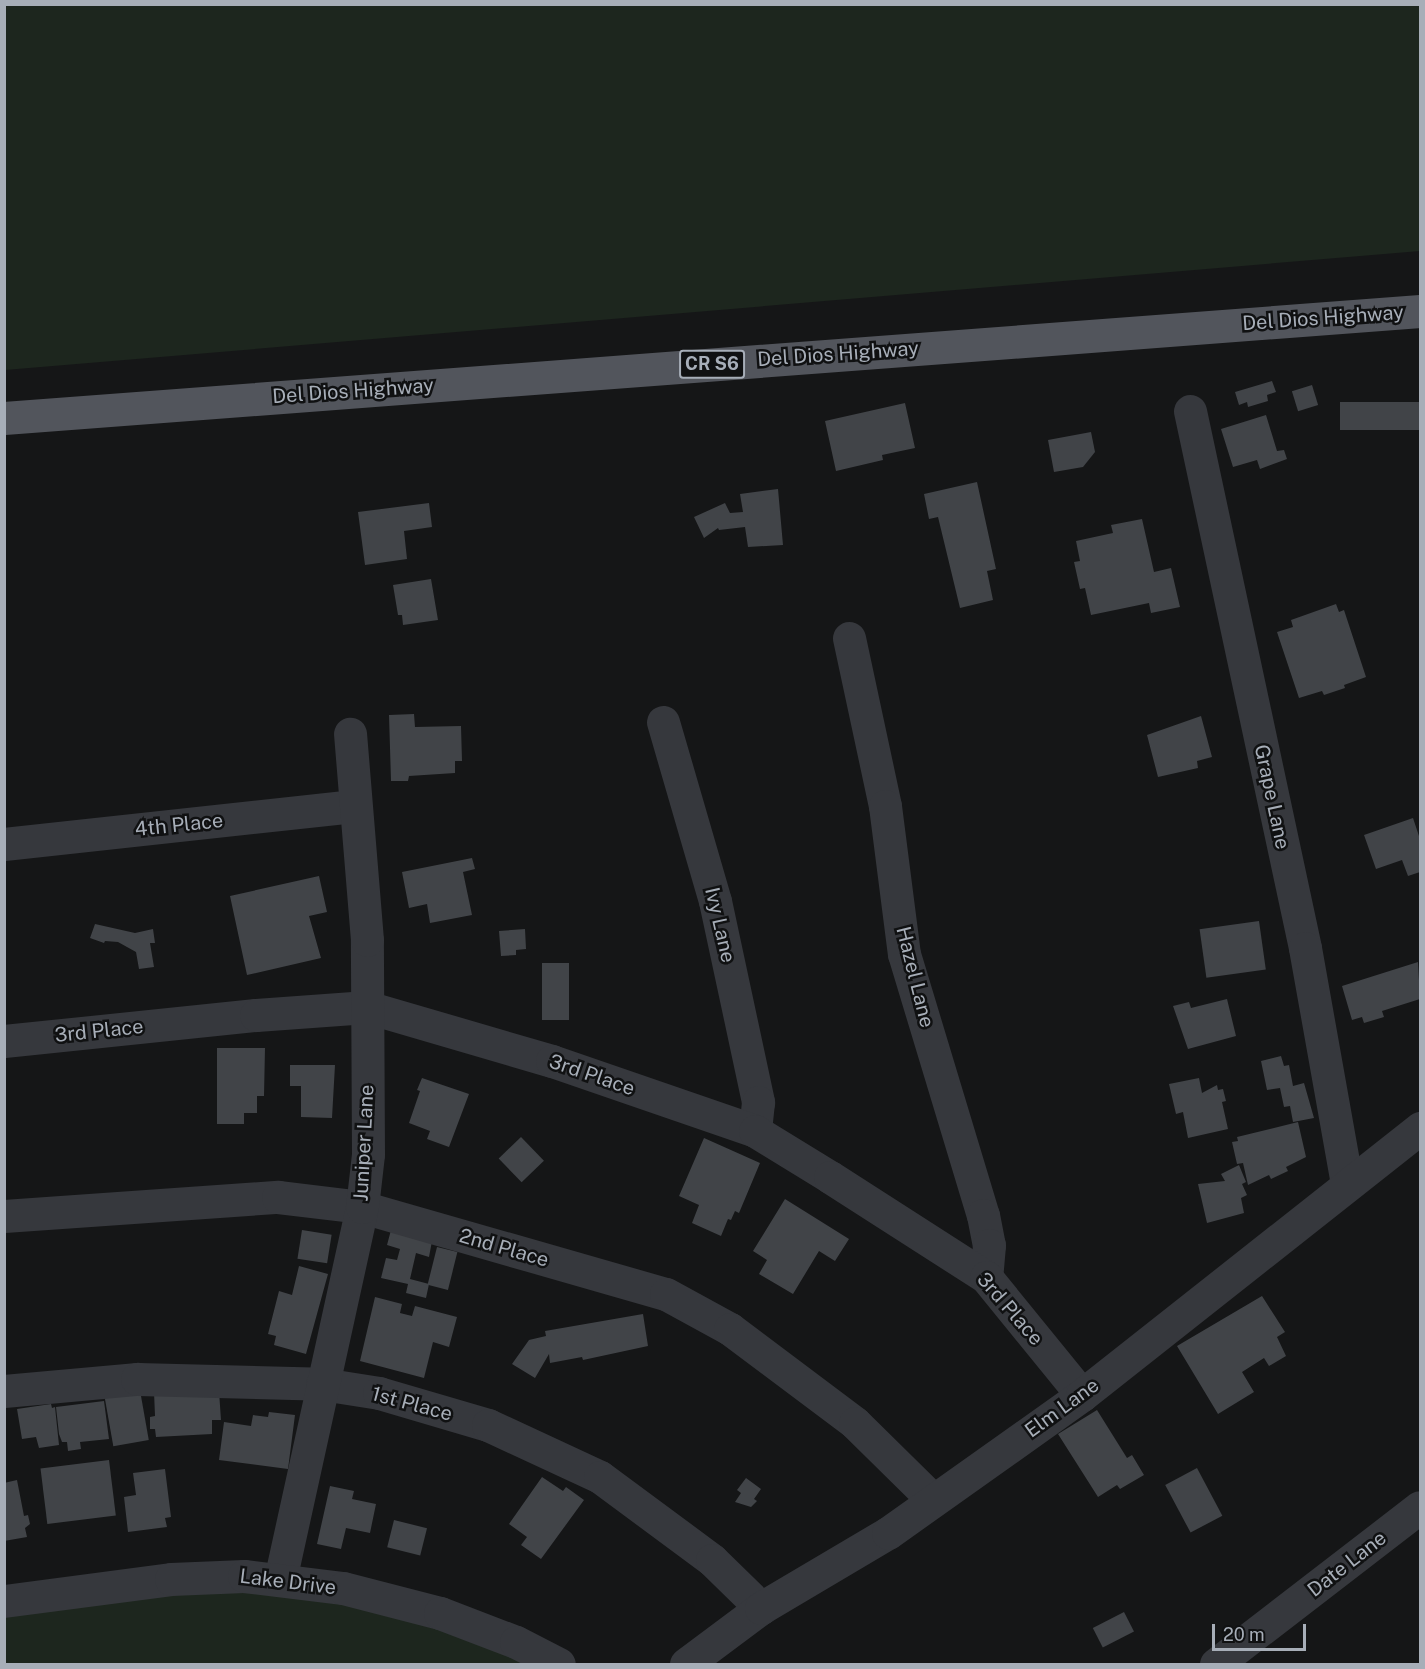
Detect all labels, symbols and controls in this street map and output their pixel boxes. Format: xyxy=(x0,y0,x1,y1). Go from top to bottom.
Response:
street label: Del Dios Highway xyxy=(1241,300,1405,336)
street label: Del Dios Highway xyxy=(756,336,920,372)
road number: CR S6 xyxy=(679,349,745,379)
street label: Del Dios Highway xyxy=(271,373,435,409)
street label: Grape Lane xyxy=(1249,742,1295,852)
street label: 4th Place xyxy=(134,808,224,842)
street label: Ivy Lane xyxy=(700,885,740,965)
street label: Hazel Lane xyxy=(891,924,939,1030)
street label: 3rd Place xyxy=(54,1014,144,1048)
street label: 3rd Place xyxy=(546,1049,638,1101)
street label: Juniper Lane xyxy=(349,1084,379,1202)
street label: 2nd Place xyxy=(456,1224,552,1272)
street label: 3rd Place xyxy=(972,1268,1048,1350)
street label: Elm Lane xyxy=(1020,1373,1104,1443)
street label: 1st Place xyxy=(369,1382,455,1426)
street label: Date Lane xyxy=(1303,1526,1391,1602)
street label: Lake Drive xyxy=(238,1564,338,1600)
scale bar xyxy=(1215,1612,1310,1650)
text: 20 m xyxy=(1223,1624,1265,1645)

